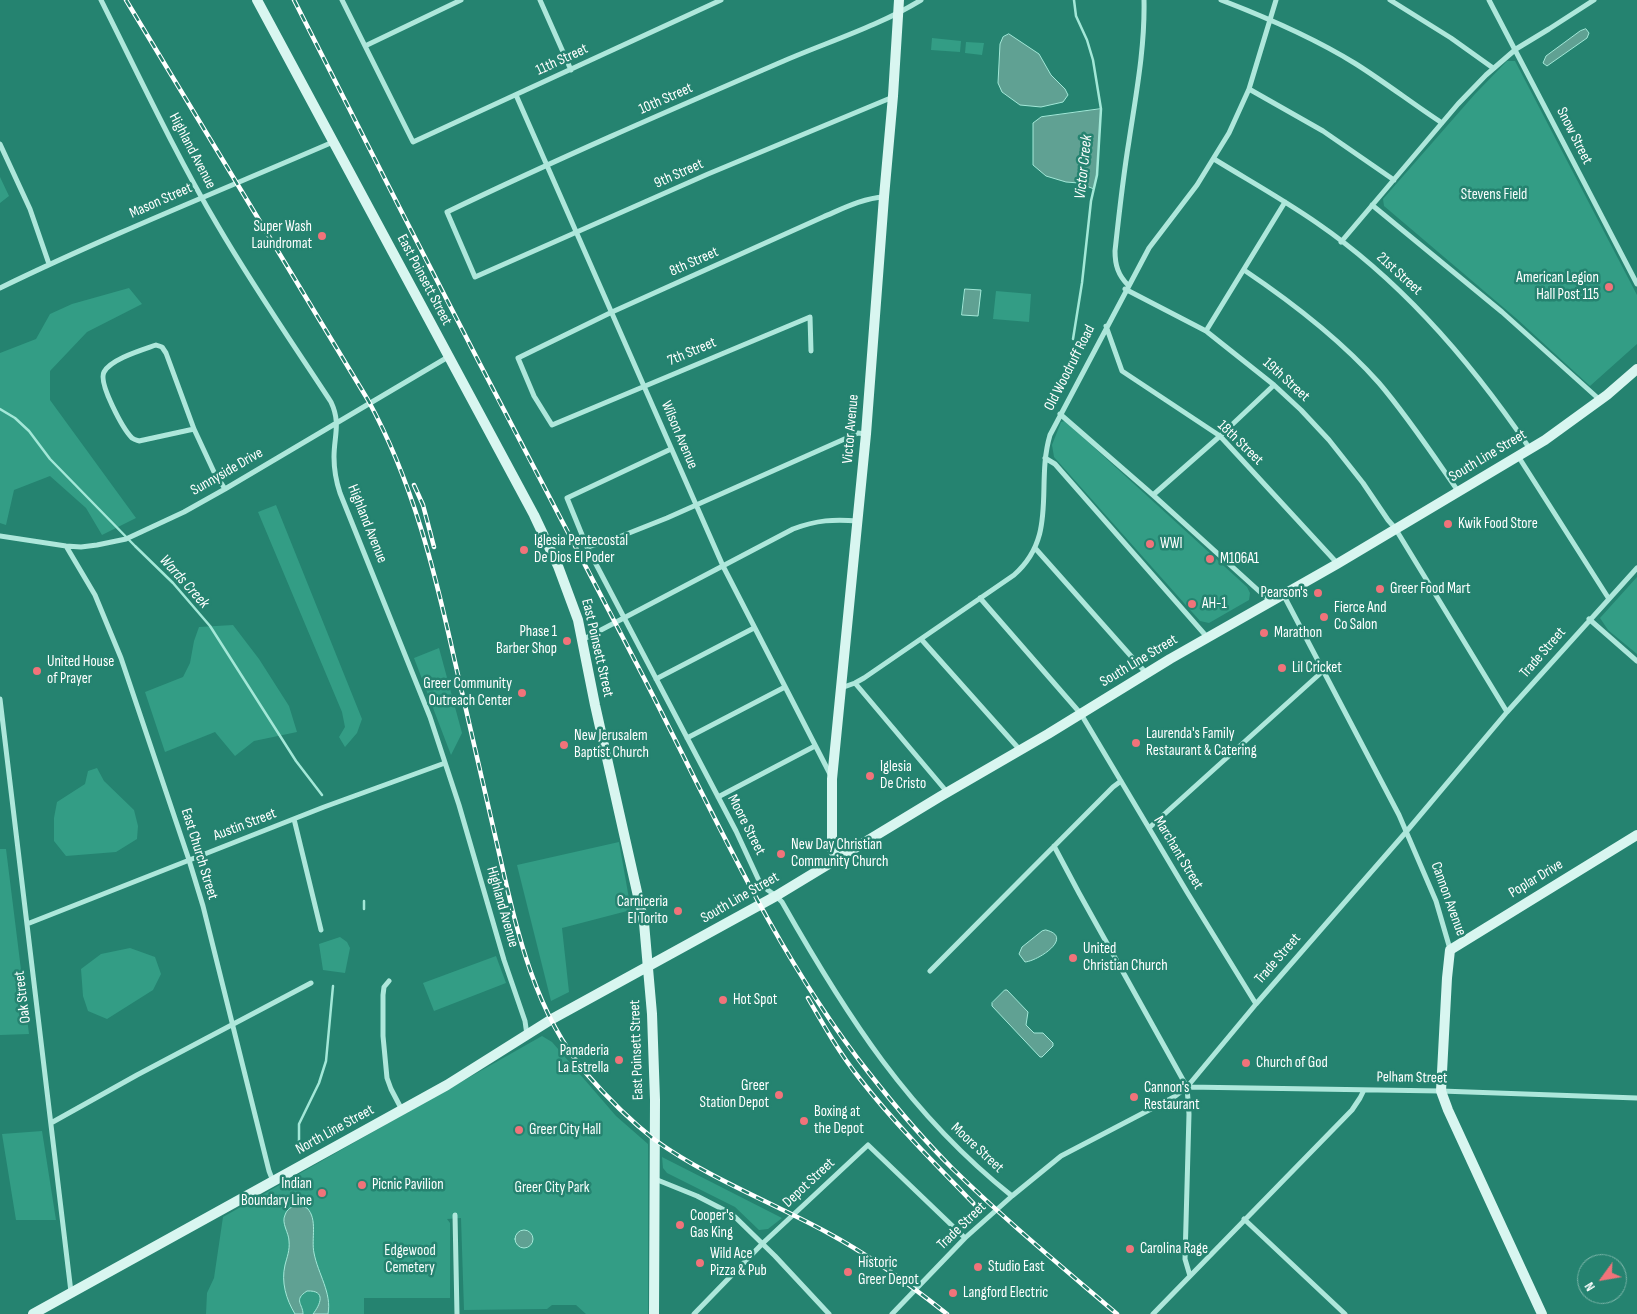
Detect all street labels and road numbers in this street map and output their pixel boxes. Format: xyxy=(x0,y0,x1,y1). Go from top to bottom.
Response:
street label: 11th Street xyxy=(533,40,591,80)
street label: 10th Street xyxy=(636,79,696,119)
street label: Snow Street xyxy=(1552,105,1596,167)
street label: Highland Avenue xyxy=(165,110,219,192)
street label: 9th Street xyxy=(652,155,706,193)
street label: Mason Street xyxy=(127,179,195,223)
street label: East Poinsett Street xyxy=(392,231,456,329)
street label: 8th Street xyxy=(667,243,721,281)
street label: 21st Street xyxy=(1372,249,1426,299)
street label: Old Woodruff Road xyxy=(1041,322,1099,414)
street label: 7th Street xyxy=(665,334,719,370)
street label: 19th Street xyxy=(1259,354,1313,406)
street label: Victor Avenue xyxy=(839,394,863,464)
street label: Wilson Avenue xyxy=(657,398,701,472)
street label: 18th Street xyxy=(1213,417,1267,469)
street label: South Line Street xyxy=(1446,426,1530,486)
street label: Sunnyside Drive xyxy=(188,444,266,500)
street label: Highland Avenue xyxy=(343,482,391,566)
street label: East Poinsett Street xyxy=(577,597,617,699)
street label: Trade Street xyxy=(1516,624,1570,682)
street label: South Line Street xyxy=(1097,631,1181,691)
street label: Moore Street xyxy=(723,792,769,858)
street label: Austin Street xyxy=(211,805,279,845)
street label: East Church Street xyxy=(177,806,221,902)
street label: Marchant Street xyxy=(1149,813,1207,893)
street label: Poplar Drive xyxy=(1506,856,1566,902)
street label: Cannon Avenue xyxy=(1426,860,1470,938)
street label: Highland Avenue xyxy=(482,865,522,949)
street label: South Line Street xyxy=(698,868,782,928)
street label: Trade Street xyxy=(1251,930,1305,988)
street label: Oak Street xyxy=(11,970,35,1024)
street label: East Poinsett Street xyxy=(626,1000,648,1100)
street label: Pelham Street xyxy=(1376,1068,1448,1088)
street label: North Line Street xyxy=(293,1101,377,1159)
street label: Moore Street xyxy=(947,1119,1007,1177)
street label: Depot Street xyxy=(779,1154,839,1212)
street label: Trade Street xyxy=(934,1198,990,1254)

